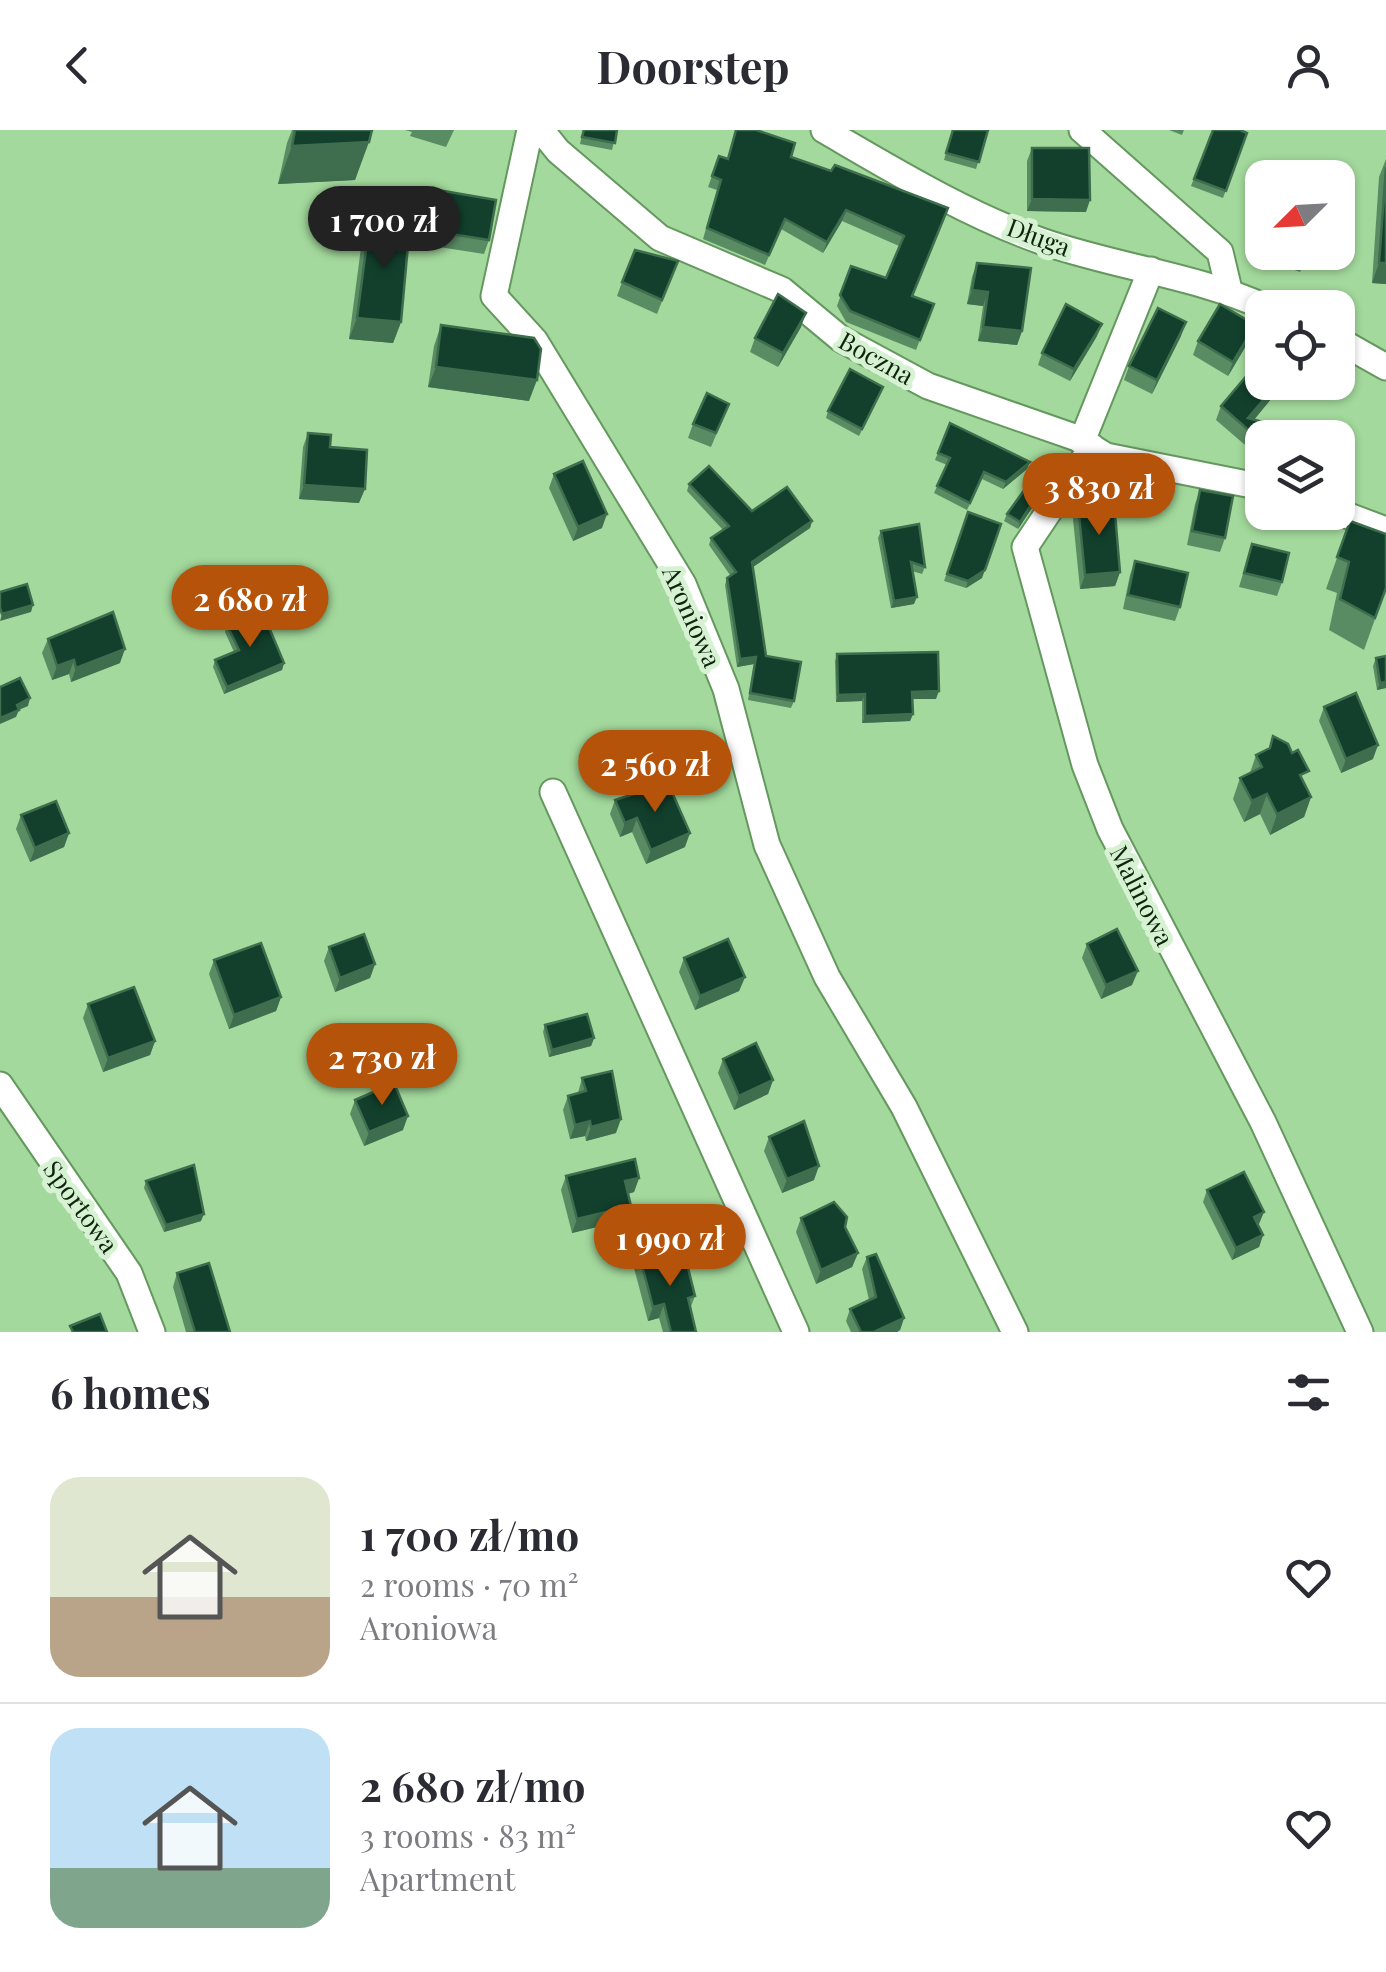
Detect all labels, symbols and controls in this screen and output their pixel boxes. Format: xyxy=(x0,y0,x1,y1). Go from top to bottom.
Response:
text: Doorstep xyxy=(597,35,789,95)
icon: back xyxy=(50,38,105,93)
icon: person xyxy=(1281,38,1336,93)
north arrow xyxy=(1245,160,1355,270)
map controls xyxy=(1245,160,1355,530)
pin: 1 700 zł xyxy=(281,186,487,271)
text: 1 700 zł xyxy=(330,197,438,240)
street label: Długa xyxy=(1003,209,1076,263)
button: locate xyxy=(1245,290,1355,400)
street label: Boczna xyxy=(834,323,921,391)
button: layers xyxy=(1245,420,1355,530)
pin: 3 830 zł xyxy=(996,453,1202,538)
text: 3 830 zł xyxy=(1044,464,1154,507)
street label: Aroniowa xyxy=(656,559,730,672)
pin: 2 680 zł xyxy=(147,565,353,650)
text: 2 680 zł xyxy=(194,576,307,619)
pin: 2 560 zł xyxy=(552,730,758,815)
text: 2 560 zł xyxy=(600,741,710,784)
street label: Malinowa xyxy=(1104,839,1183,951)
pin: 2 730 zł xyxy=(279,1023,485,1108)
text: 2 730 zł xyxy=(328,1034,436,1077)
street label: Sportowa xyxy=(37,1153,127,1259)
pin: 1 990 zł xyxy=(567,1204,773,1289)
text: 1 990 zł xyxy=(616,1215,724,1258)
text: 6 homes xyxy=(50,1364,211,1420)
icon: filters xyxy=(1281,1365,1336,1420)
text: 1 700 zł/mo xyxy=(360,1506,579,1562)
icon: home xyxy=(130,1517,250,1637)
icon: heart xyxy=(1281,1550,1336,1605)
text: 2 rooms · 70 m² xyxy=(360,1562,578,1605)
text: Aroniowa xyxy=(360,1605,497,1648)
text: 2 680 zł/mo xyxy=(360,1757,586,1813)
icon: home xyxy=(130,1768,250,1888)
icon: heart xyxy=(1281,1801,1336,1856)
text: 3 rooms · 83 m² xyxy=(360,1813,576,1856)
text: Apartment xyxy=(360,1856,515,1899)

